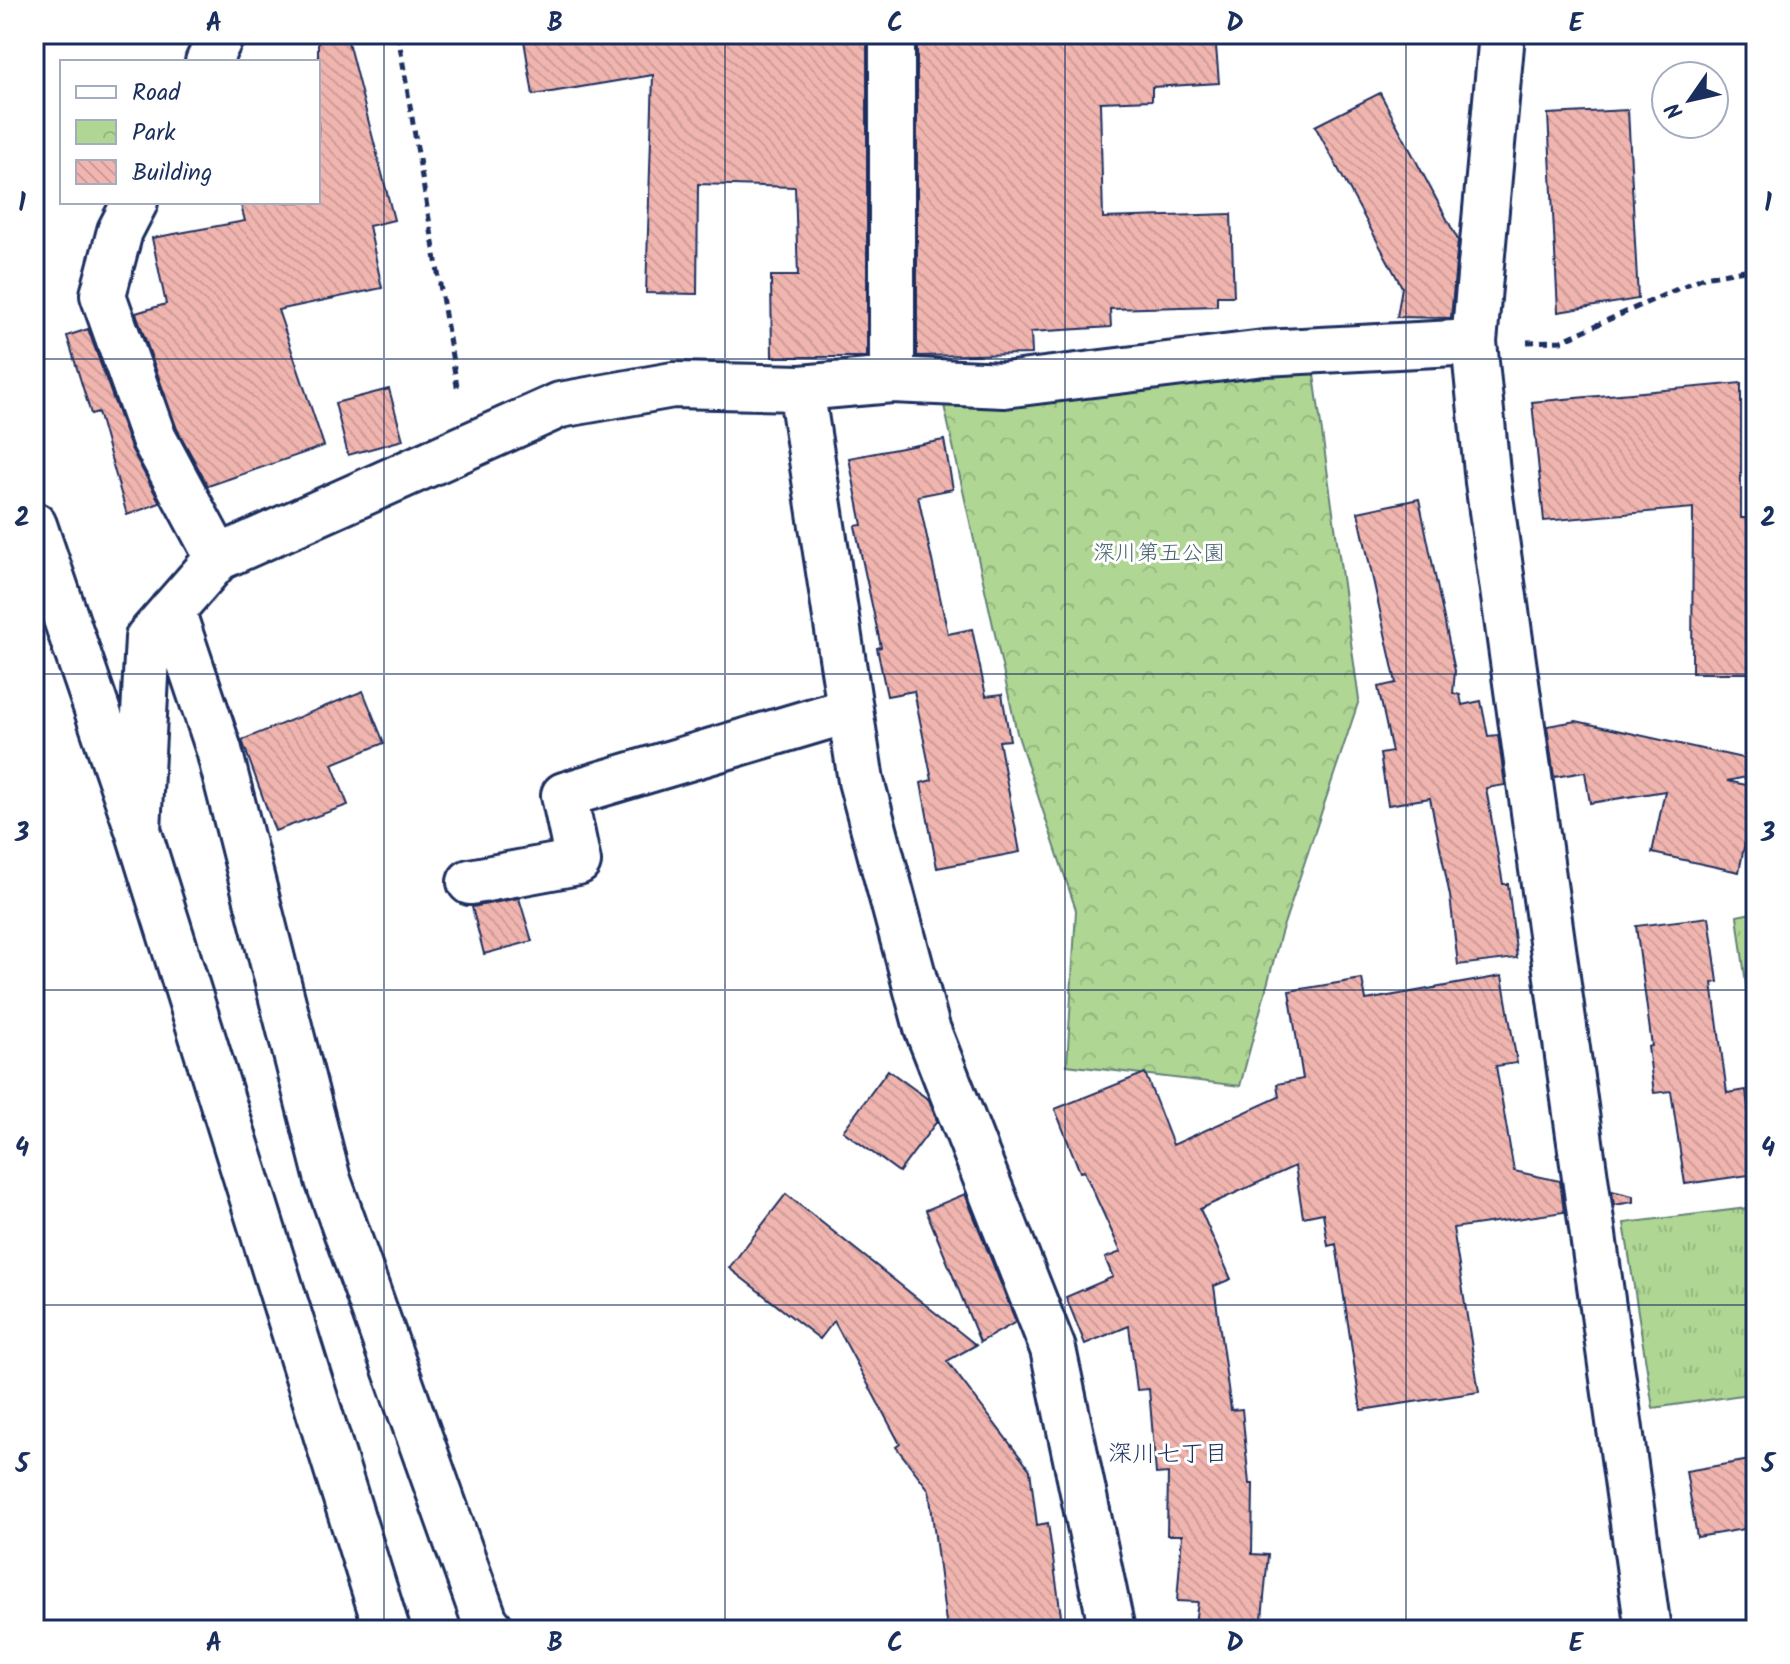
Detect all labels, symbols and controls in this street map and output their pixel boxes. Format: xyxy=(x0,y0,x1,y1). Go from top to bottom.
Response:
text: A xyxy=(206,3,222,45)
text: B xyxy=(547,3,563,45)
text: C xyxy=(887,3,903,45)
text: D xyxy=(1226,3,1244,45)
text: E xyxy=(1569,3,1585,45)
legend xyxy=(60,60,320,204)
north arrow xyxy=(1650,60,1730,140)
text: Road xyxy=(132,74,181,113)
text: N xyxy=(1657,94,1694,125)
text: Park xyxy=(132,114,176,153)
text: Building xyxy=(132,154,212,193)
text: 1 xyxy=(18,183,26,225)
text: 1 xyxy=(1764,183,1772,225)
text: 2 xyxy=(14,498,30,540)
text: 2 xyxy=(1760,498,1776,540)
park label: 深川第五公園 xyxy=(1093,537,1225,572)
text: 3 xyxy=(14,813,29,855)
text: 3 xyxy=(1760,813,1775,855)
text: 4 xyxy=(15,1128,29,1170)
text: 4 xyxy=(1761,1128,1775,1170)
district label: 深川七丁目 xyxy=(1108,1435,1228,1474)
text: 5 xyxy=(14,1444,30,1486)
text: 5 xyxy=(1760,1444,1776,1486)
text: A xyxy=(206,1623,222,1664)
text: B xyxy=(547,1623,563,1664)
text: C xyxy=(887,1623,903,1664)
text: D xyxy=(1226,1623,1244,1664)
text: E xyxy=(1569,1623,1585,1664)

